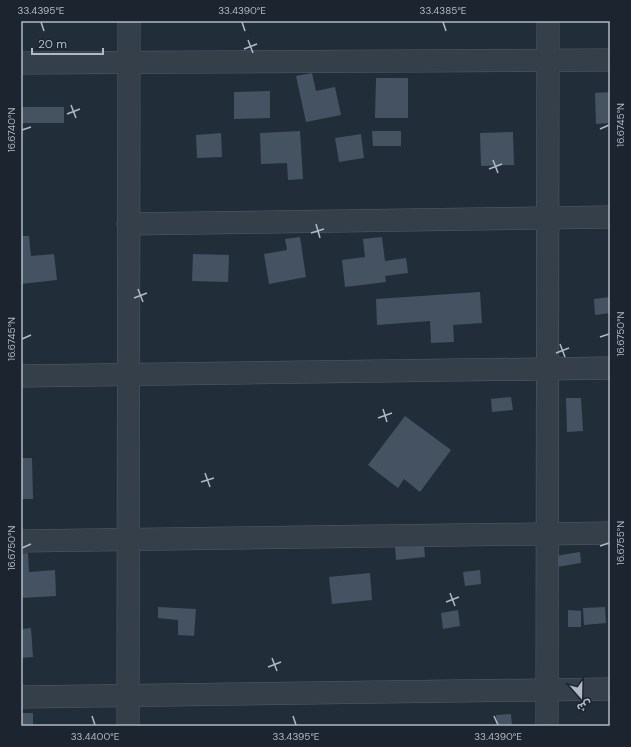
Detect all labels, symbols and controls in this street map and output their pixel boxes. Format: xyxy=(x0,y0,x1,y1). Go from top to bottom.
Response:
text: 33.4395°E xyxy=(18,4,65,17)
text: 33.4390°E xyxy=(218,4,266,17)
text: 33.4385°E xyxy=(419,4,467,17)
scale bar xyxy=(32,30,103,56)
text: 20 m xyxy=(38,36,67,52)
text: 16.6745°N xyxy=(614,103,627,147)
text: 16.6740°N xyxy=(5,108,18,152)
text: 16.6750°N xyxy=(614,311,627,357)
text: 16.6745°N xyxy=(5,317,18,361)
text: 16.6755°N xyxy=(614,521,627,565)
text: 16.6750°N xyxy=(5,525,18,571)
north arrow xyxy=(561,677,601,717)
text: ش xyxy=(575,697,594,716)
text: 33.4400°E xyxy=(71,730,120,743)
text: 33.4395°E xyxy=(273,730,320,743)
text: 33.4390°E xyxy=(474,730,522,743)

